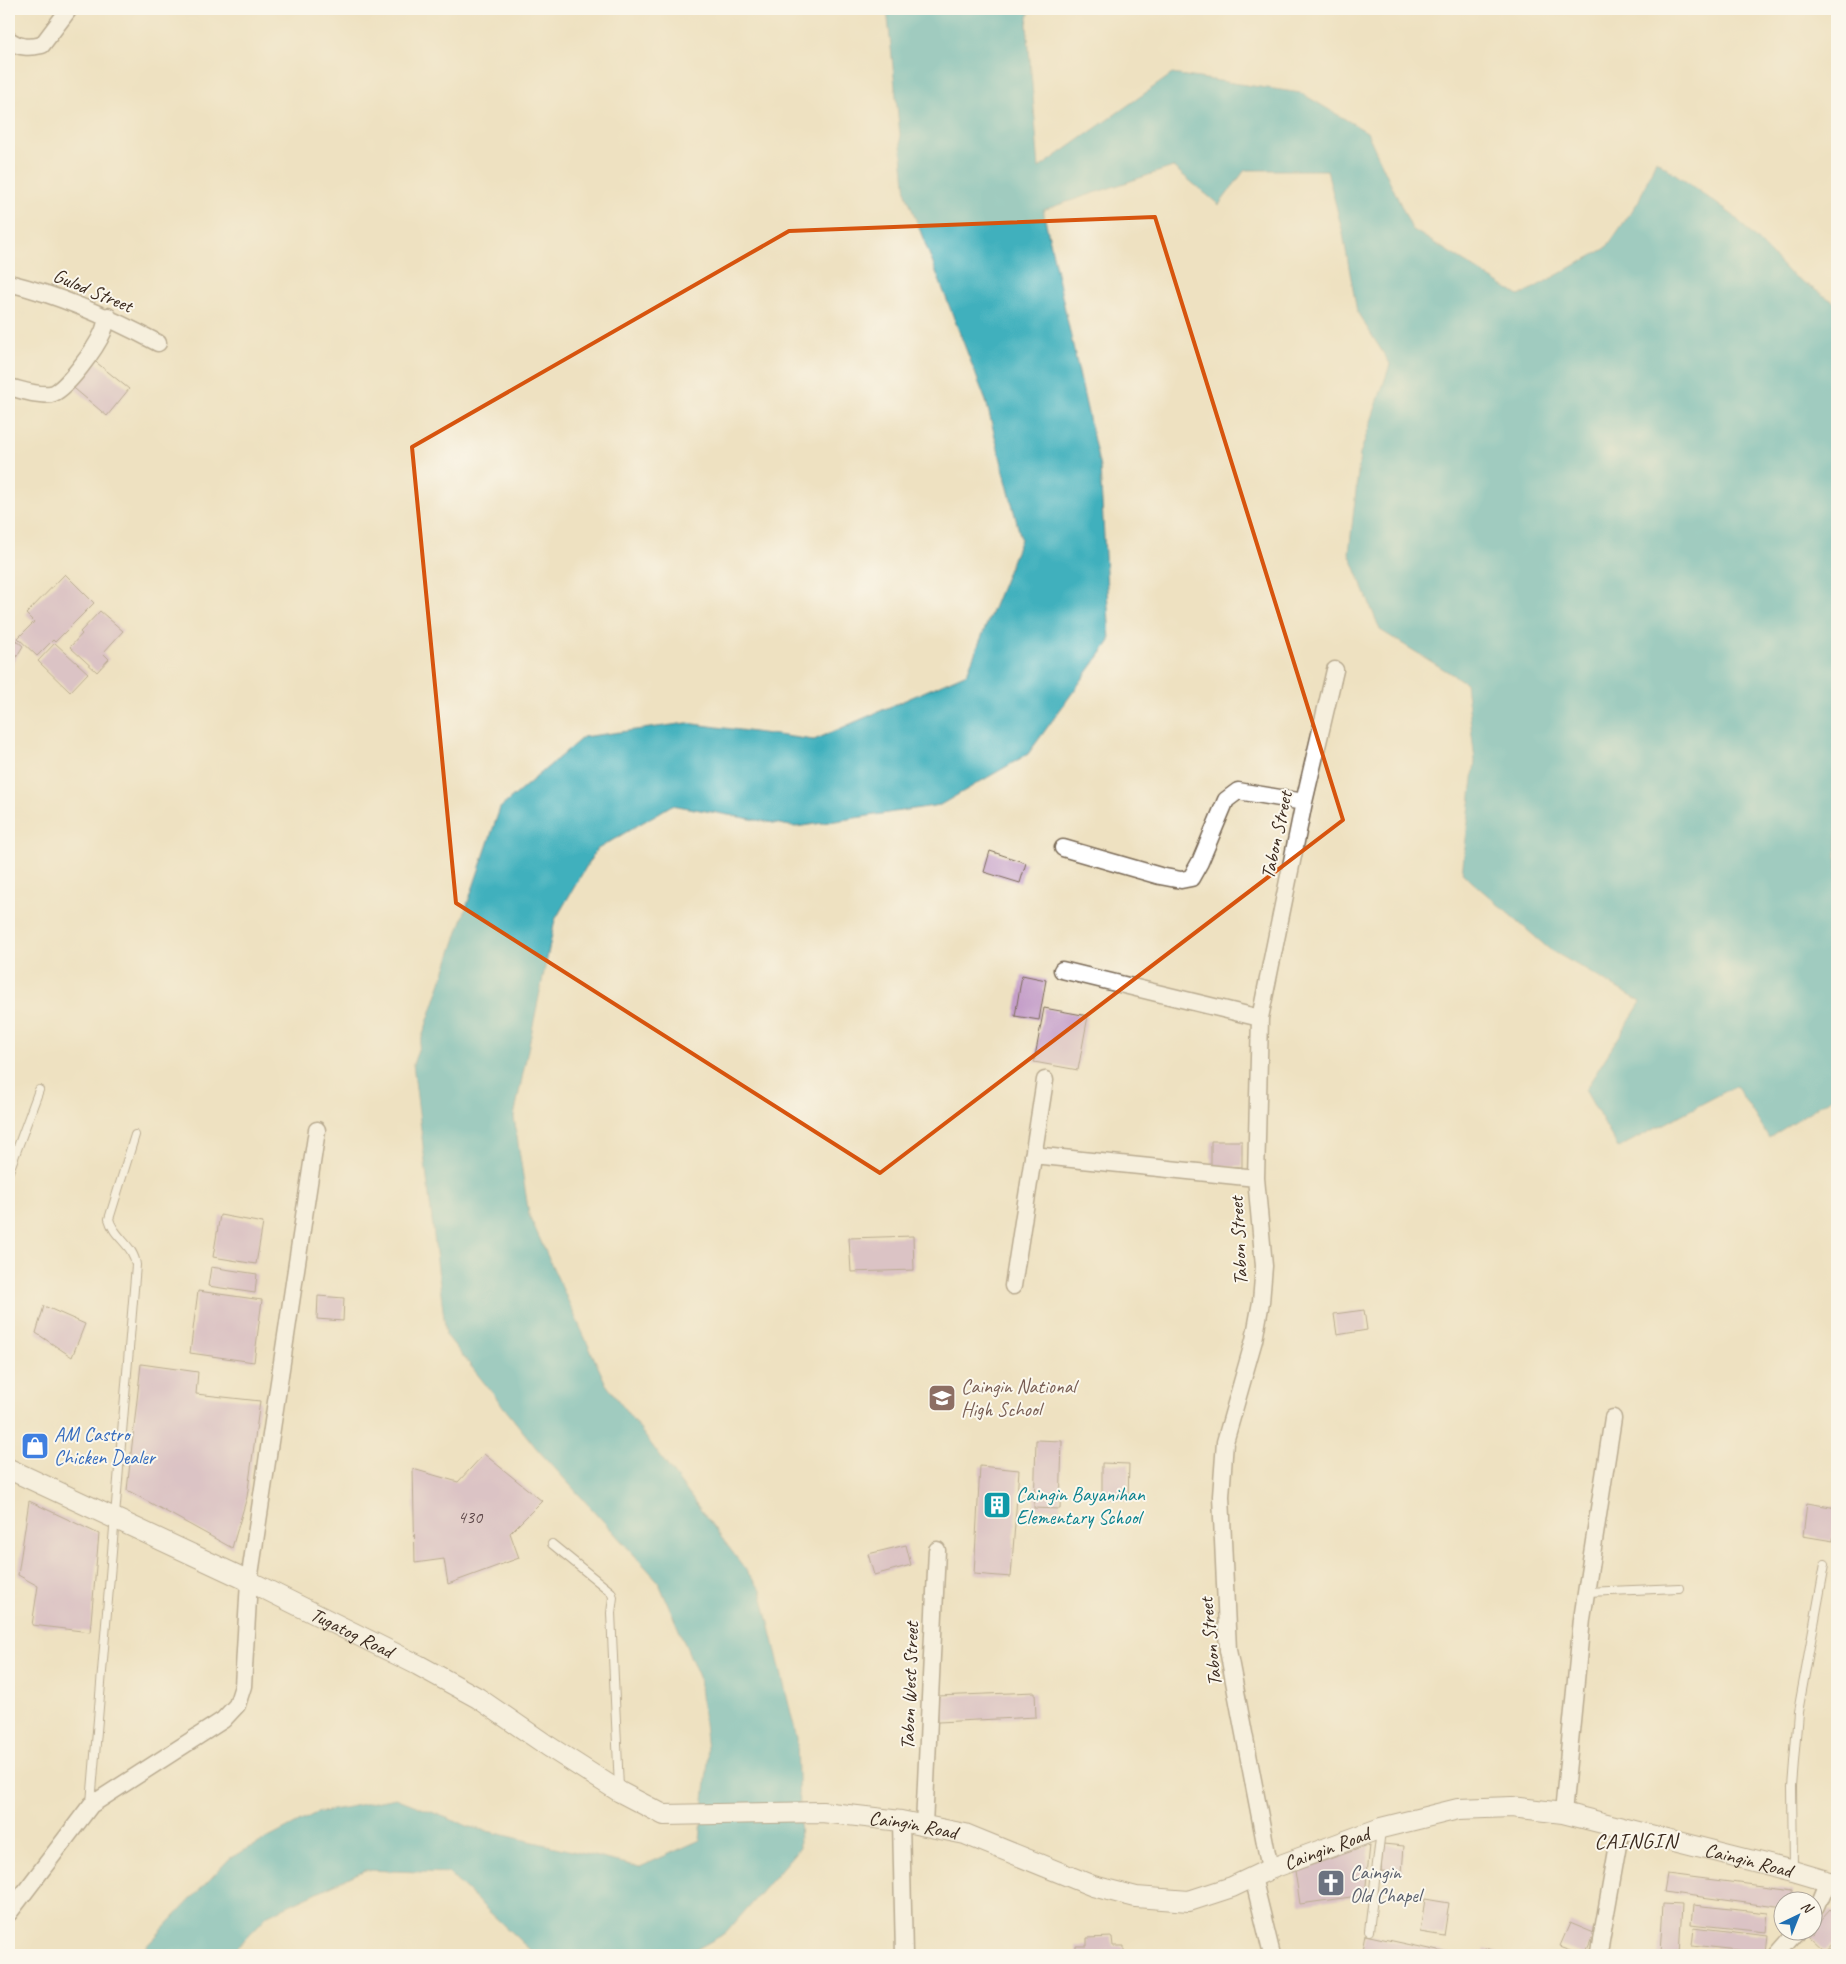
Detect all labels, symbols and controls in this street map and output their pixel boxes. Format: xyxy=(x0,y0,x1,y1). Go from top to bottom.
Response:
street label: Gulod Street xyxy=(49,263,138,319)
street label: Tabon Street xyxy=(1255,787,1298,881)
street label: Tabon Street xyxy=(1224,1194,1253,1286)
place label: Caingin National High School xyxy=(961,1374,1079,1422)
school or university icon: Caingin National High School xyxy=(927,1383,957,1413)
place label: AM Castro Chicken Dealer xyxy=(54,1422,157,1470)
shop icon: AM Castro Chicken Dealer xyxy=(20,1431,50,1461)
place label: Caingin Bayanihan Elementary School xyxy=(1016,1482,1146,1530)
building icon: Caingin Bayanihan Elementary School xyxy=(982,1490,1012,1520)
house number: 430 xyxy=(458,1506,484,1528)
street label: Tabon Street xyxy=(1193,1594,1228,1687)
street label: Tugatog Road xyxy=(306,1602,400,1665)
street label: Tabon West Street xyxy=(895,1619,924,1750)
street label: Caingin Road xyxy=(868,1805,962,1846)
street label: Caingin Road xyxy=(1280,1820,1376,1876)
district label: CAINGIN xyxy=(1594,1827,1681,1855)
street label: Caingin Road xyxy=(1702,1837,1798,1884)
place label: Caingin Old Chapel xyxy=(1350,1860,1425,1908)
church icon: Caingin Old Chapel xyxy=(1316,1868,1346,1898)
north arrow xyxy=(1774,1892,1824,1942)
text: N xyxy=(1798,1898,1817,1918)

